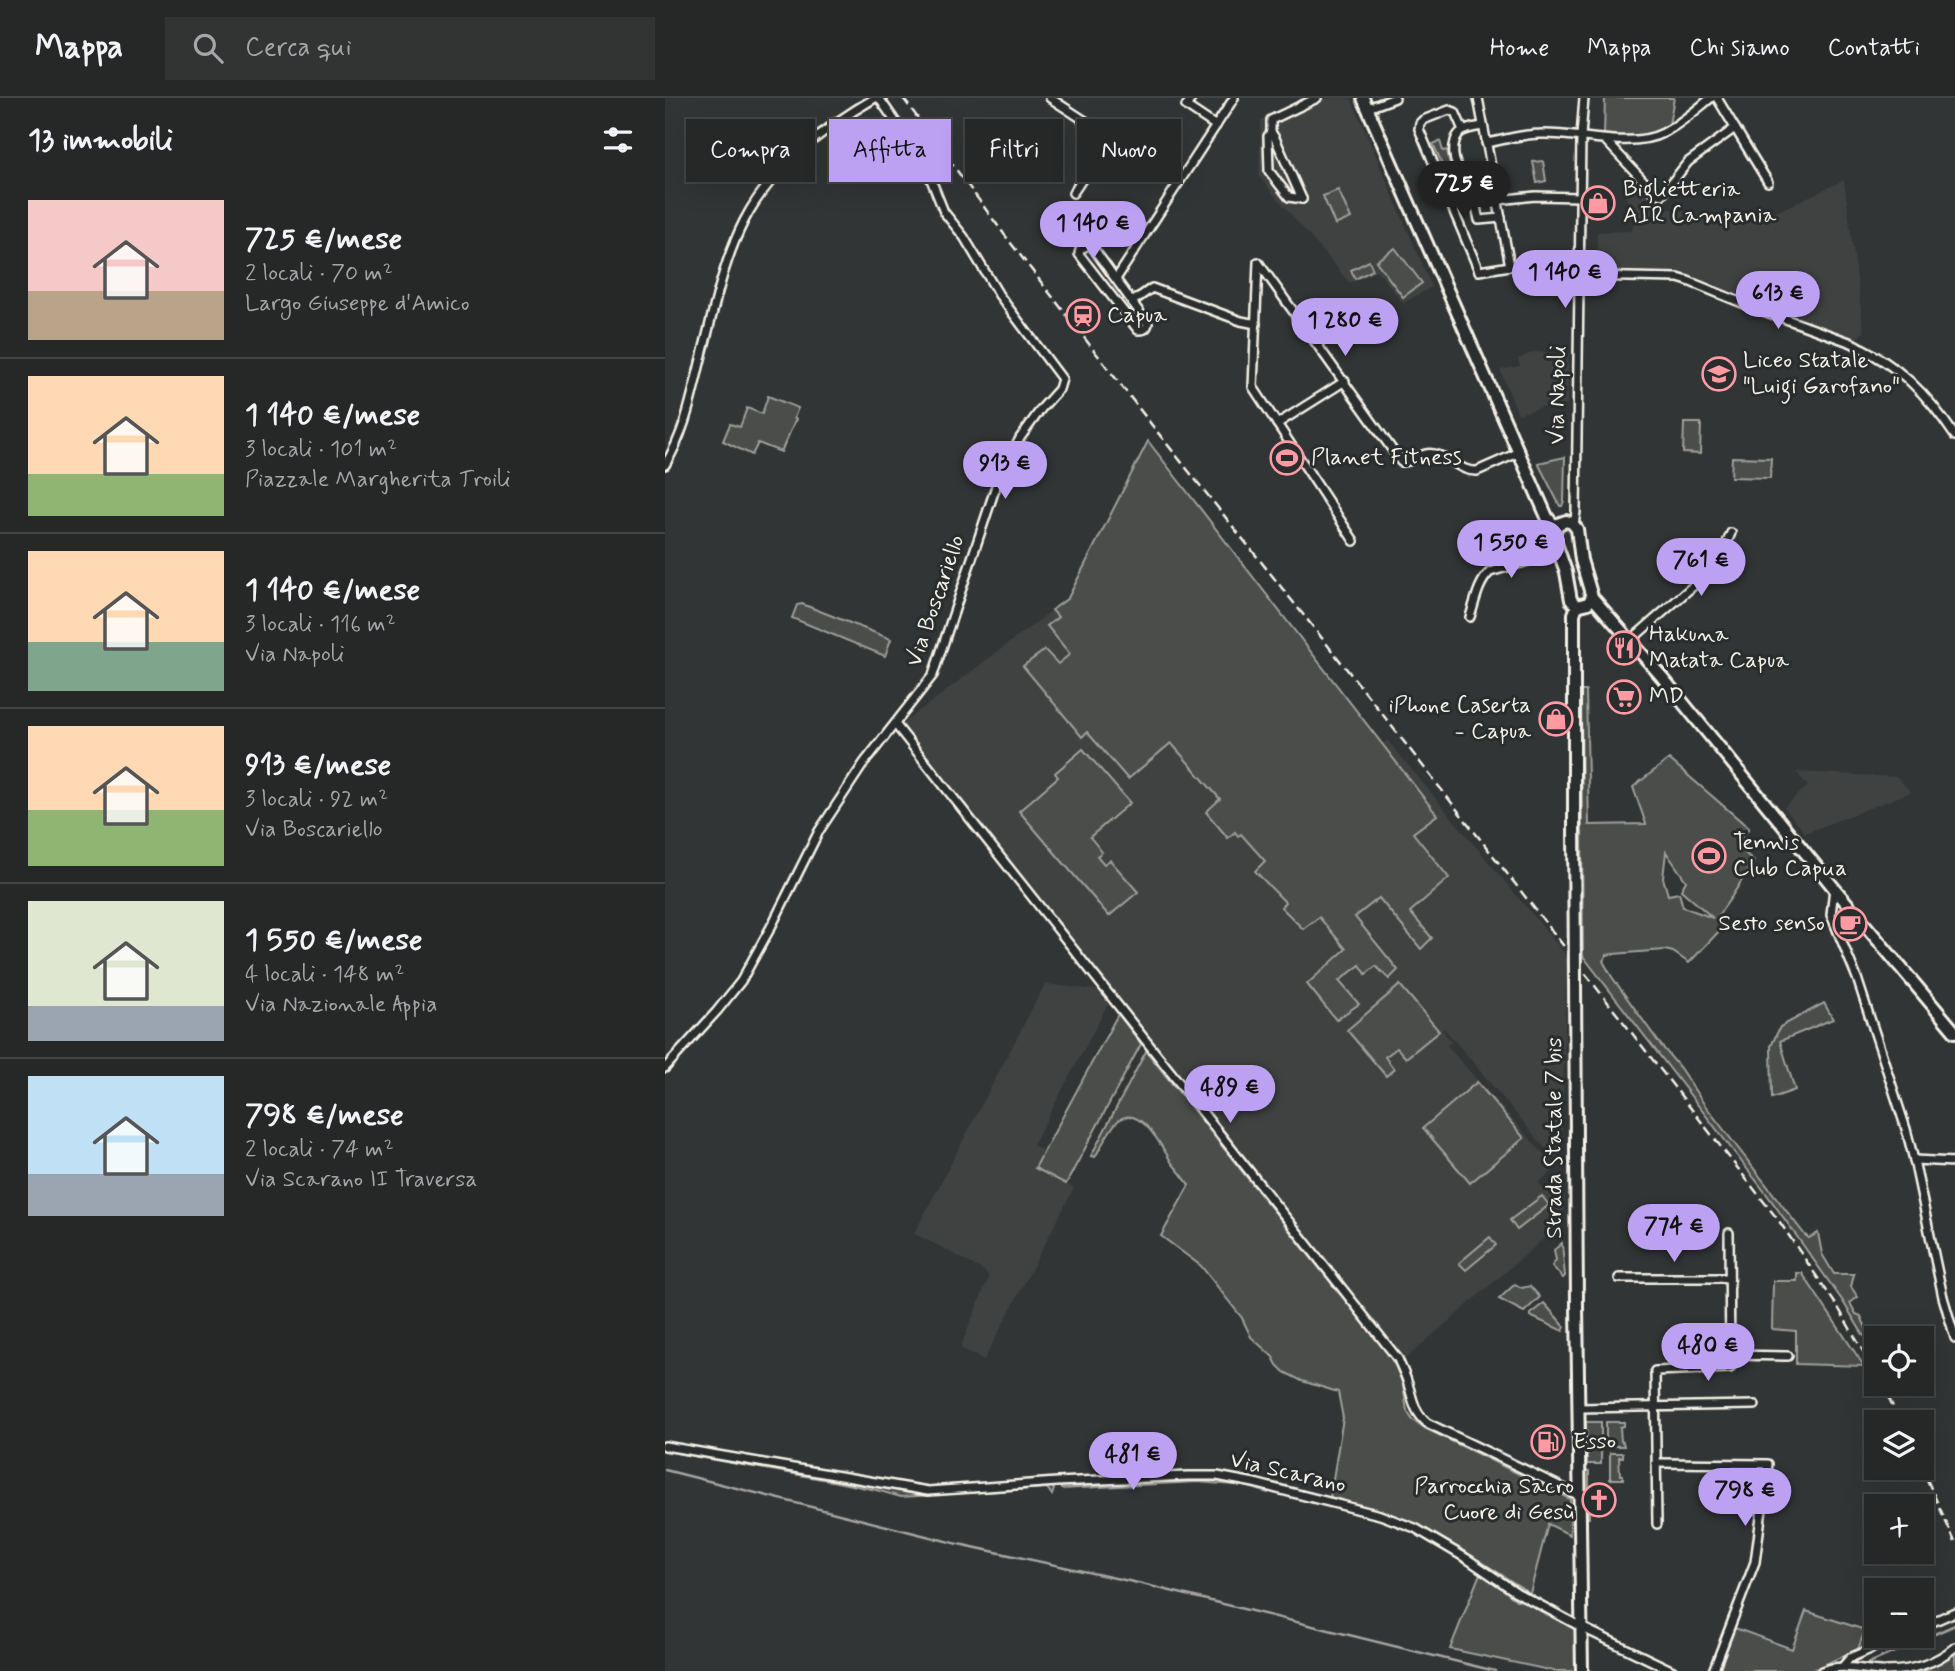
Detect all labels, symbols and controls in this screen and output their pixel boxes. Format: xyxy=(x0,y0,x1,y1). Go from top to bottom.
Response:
search box xyxy=(165,17,655,80)
text: Mappa xyxy=(35,26,123,70)
icon: search xyxy=(189,29,227,67)
text: Cerca qui xyxy=(245,31,352,65)
text: Home xyxy=(1490,33,1549,64)
text: Mappa xyxy=(1587,33,1651,64)
text: Chi siamo xyxy=(1689,33,1790,64)
text: Contatti xyxy=(1828,33,1920,64)
chip: Compra xyxy=(686,119,815,182)
chip: Affitta xyxy=(829,119,951,182)
chip: Filtri xyxy=(965,119,1063,182)
chip: Nuovo xyxy=(1077,119,1181,182)
text: 13 immobili xyxy=(28,121,173,160)
icon: filters xyxy=(599,121,637,159)
pin: 725 € xyxy=(1415,162,1513,221)
text: 725 € xyxy=(1434,169,1494,199)
place label: Biglietteria AIR Campania xyxy=(1623,175,1777,231)
shop icon: Biglietteria AIR Campania xyxy=(1579,184,1617,222)
pin: 1 140 € xyxy=(1028,202,1158,261)
text: 1 140 € xyxy=(1056,209,1130,239)
text: 725 €/mese xyxy=(245,220,402,259)
icon: home xyxy=(84,228,168,312)
pin: 1 140 € xyxy=(1500,250,1630,310)
text: 1 140 € xyxy=(1528,258,1602,288)
text: 2 locali · 70 m² xyxy=(245,259,393,289)
pin: 613 € xyxy=(1729,272,1827,331)
text: 613 € xyxy=(1752,279,1804,309)
text: Largo Giuseppe d'Amico xyxy=(245,289,470,319)
station icon: Capua xyxy=(1064,297,1102,335)
pin: 1 280 € xyxy=(1280,299,1410,358)
place label: Capua xyxy=(1107,301,1167,331)
text: 1 280 € xyxy=(1307,306,1383,336)
street label: Via Napoli xyxy=(1542,345,1574,445)
place label: Liceo Statale "Luigi Garofano" xyxy=(1743,346,1900,404)
school or university icon: Liceo Statale "Luigi Garofano" xyxy=(1700,355,1738,393)
text: 1 140 €/mese xyxy=(245,396,420,435)
icon: home xyxy=(84,404,168,488)
text: 3 locali · 101 m² xyxy=(245,435,397,465)
sports icon: Planet Fitness xyxy=(1268,439,1306,477)
pin: 913 € xyxy=(956,442,1054,501)
place label: Planet Fitness xyxy=(1311,443,1462,473)
text: 913 € xyxy=(979,449,1031,479)
text: Piazzale Margherita Troili xyxy=(245,465,511,495)
pin: 1 550 € xyxy=(1446,520,1576,580)
text: 1 550 € xyxy=(1473,528,1549,558)
street label: Via Boscariello xyxy=(899,531,973,671)
pin: 761 € xyxy=(1652,538,1750,598)
text: 761 € xyxy=(1673,546,1729,576)
text: 1 140 €/mese xyxy=(245,571,420,610)
icon: home xyxy=(84,579,168,663)
text: 3 locali · 116 m² xyxy=(245,610,396,640)
place label: Hakuna Matata Capua xyxy=(1649,620,1789,676)
restaurant icon: Hakuna Matata Capua xyxy=(1605,629,1643,667)
text: Via Napoli xyxy=(245,640,344,670)
supermarket icon: MD xyxy=(1605,678,1643,716)
place label: MD xyxy=(1649,682,1684,712)
place label: iPhone Caserta - Capua xyxy=(1388,691,1531,747)
shop icon: iPhone Caserta - Capua xyxy=(1537,700,1575,738)
text: 913 €/mese xyxy=(245,746,391,785)
icon: home xyxy=(84,754,168,838)
text: 3 locali · 92 m² xyxy=(245,785,388,815)
text: Via Boscariello xyxy=(245,815,383,845)
place label: Tennis Club Capua xyxy=(1733,828,1847,884)
sports icon: Tennis Club Capua xyxy=(1690,837,1728,875)
cafe icon: Sesto senso xyxy=(1831,905,1869,943)
place label: Sesto senso xyxy=(1718,909,1825,939)
text: 1 550 €/mese xyxy=(245,921,422,960)
icon: home xyxy=(84,929,168,1013)
text: 4 locali · 148 m² xyxy=(245,960,404,990)
text: Via Nazionale Appia xyxy=(245,990,438,1020)
street label: Strada Statale 7 bis xyxy=(1540,1037,1570,1239)
pin: 489 € xyxy=(1181,1066,1279,1125)
text: 489 € xyxy=(1200,1073,1260,1103)
text: 798 €/mese xyxy=(245,1096,404,1135)
icon: home xyxy=(84,1104,168,1188)
text: 2 locali · 74 m² xyxy=(245,1135,394,1165)
text: Via Scarano II Traversa xyxy=(245,1165,477,1195)
pin: 774 € xyxy=(1625,1204,1723,1264)
text: 774 € xyxy=(1644,1212,1704,1242)
pin: 480 € xyxy=(1659,1324,1757,1383)
map controls xyxy=(1864,1326,1934,1648)
button: locate xyxy=(1864,1326,1934,1396)
text: 480 € xyxy=(1677,1331,1739,1361)
button: layers xyxy=(1864,1410,1934,1480)
fuel station icon: Esso xyxy=(1529,1423,1567,1461)
place label: Esso xyxy=(1573,1427,1616,1457)
pin: 481 € xyxy=(1084,1432,1182,1492)
text: 481 € xyxy=(1105,1440,1161,1470)
street label: Via Scarano xyxy=(1227,1445,1349,1501)
pin: 798 € xyxy=(1696,1468,1794,1528)
place label: Parrocchia Sacro Cuore di Gesù xyxy=(1414,1472,1574,1528)
text: 798 € xyxy=(1714,1476,1776,1506)
church icon: Parrocchia Sacro Cuore di Gesù xyxy=(1580,1481,1618,1519)
button: + xyxy=(1864,1494,1934,1564)
button: − xyxy=(1864,1578,1934,1648)

